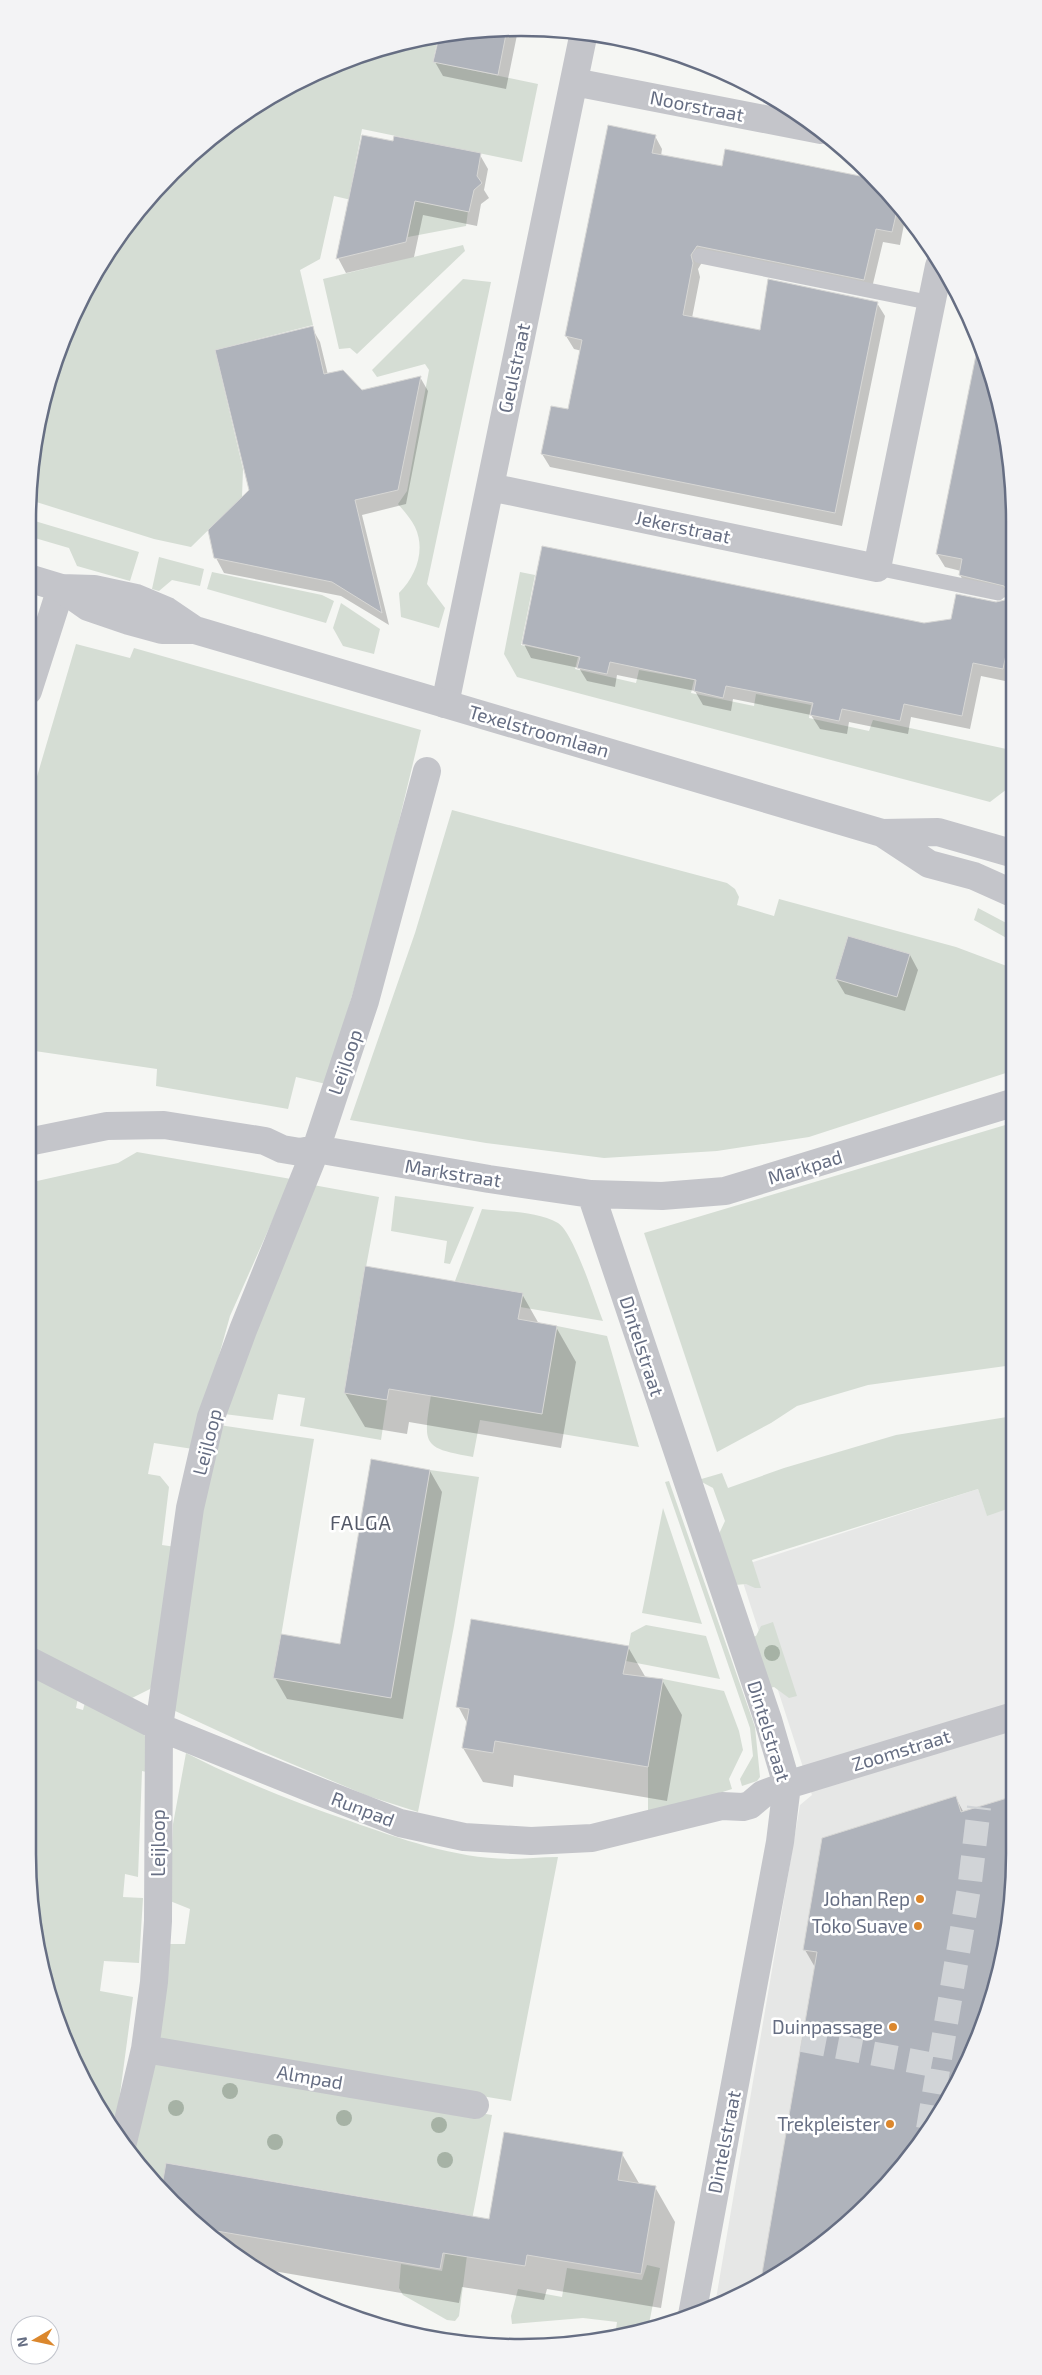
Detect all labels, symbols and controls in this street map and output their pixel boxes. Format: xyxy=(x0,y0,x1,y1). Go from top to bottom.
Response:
street label: Noorstraat xyxy=(648,85,746,126)
street label: Geulstraat xyxy=(493,321,534,415)
street label: Jekerstraat xyxy=(634,505,733,548)
street label: Texelstroomlaan xyxy=(466,700,612,762)
street label: Leijloop xyxy=(323,1026,366,1098)
street label: Markpad xyxy=(765,1144,845,1189)
street label: Markstraat xyxy=(403,1154,503,1191)
street label: Dintelstraat xyxy=(615,1293,669,1399)
street label: Leijloop xyxy=(187,1406,226,1477)
district label: FALGA xyxy=(330,1510,392,1534)
street label: Dintelstraat xyxy=(743,1678,796,1784)
street label: Zoomstraat xyxy=(849,1724,953,1775)
street label: Runpad xyxy=(328,1786,398,1831)
street label: Leijloop xyxy=(146,1809,169,1877)
place label: Johan Rep xyxy=(823,1887,910,1910)
marker: Johan Rep xyxy=(914,1893,926,1905)
place label: Toko Suave xyxy=(812,1914,908,1937)
marker: Toko Suave xyxy=(912,1920,924,1932)
place label: Duinpassage xyxy=(772,2015,883,2038)
marker: Duinpassage xyxy=(887,2021,899,2033)
street label: Almpad xyxy=(275,2059,345,2094)
street label: Dintelstraat xyxy=(702,2089,745,2195)
place label: Trekpleister xyxy=(777,2112,880,2135)
marker: Trekpleister xyxy=(884,2118,896,2130)
north arrow xyxy=(10,2315,60,2365)
text: N xyxy=(12,2336,31,2348)

